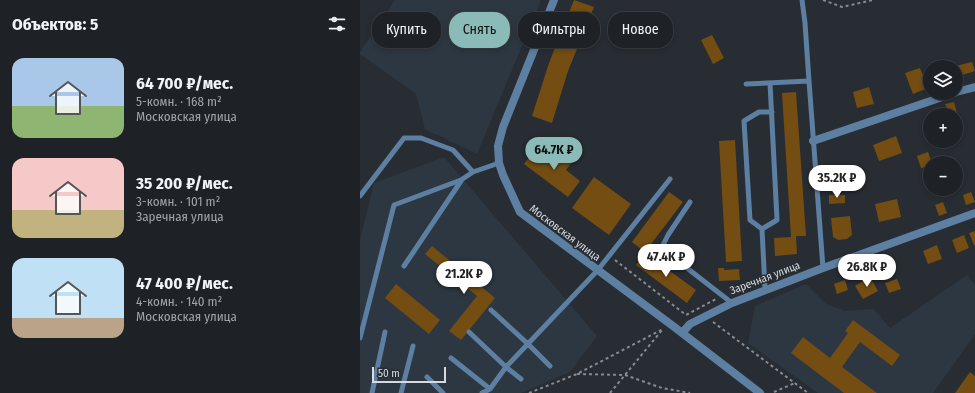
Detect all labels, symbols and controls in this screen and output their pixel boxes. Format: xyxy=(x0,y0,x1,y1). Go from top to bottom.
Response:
chip: Купить xyxy=(372,12,441,48)
chip: Снять xyxy=(449,12,510,48)
chip: Фильтры xyxy=(518,12,600,48)
chip: Новое xyxy=(608,12,673,48)
icon: filters xyxy=(326,13,348,35)
text: Объектов: 5 xyxy=(12,14,98,35)
map controls xyxy=(923,60,963,196)
button: layers xyxy=(923,60,963,100)
text: 64 700 ₽/мес. xyxy=(136,73,233,94)
icon: home xyxy=(44,74,92,122)
text: 5-комн. · 168 m² xyxy=(136,94,222,109)
button: + xyxy=(923,108,963,148)
text: Московская улица xyxy=(136,109,237,124)
pin: 64.7K ₽ xyxy=(517,137,591,171)
text: 64.7K ₽ xyxy=(534,142,574,157)
button: − xyxy=(923,156,963,196)
pin: 35.2K ₽ xyxy=(800,165,874,199)
text: 35.2K ₽ xyxy=(818,170,856,185)
text: 35 200 ₽/мес. xyxy=(136,173,233,194)
icon: home xyxy=(44,174,92,222)
text: 3-комн. · 101 m² xyxy=(136,194,220,209)
street label: Московская улица xyxy=(527,202,603,264)
text: Заречная улица xyxy=(136,209,224,224)
pin: 47.4K ₽ xyxy=(629,244,703,278)
text: 47.4K ₽ xyxy=(647,249,685,264)
pin: 26.8K ₽ xyxy=(830,254,904,288)
street label: Заречная улица xyxy=(728,259,802,297)
text: 26.8K ₽ xyxy=(847,259,887,274)
pin: 21.2K ₽ xyxy=(427,261,501,295)
text: 21.2K ₽ xyxy=(445,266,483,281)
text: 47 400 ₽/мес. xyxy=(136,273,233,294)
icon: home xyxy=(44,274,92,322)
text: 4-комн. · 140 m² xyxy=(136,294,222,309)
text: Московская улица xyxy=(136,309,237,324)
scale bar xyxy=(372,365,446,384)
text: 50 m xyxy=(378,367,400,380)

